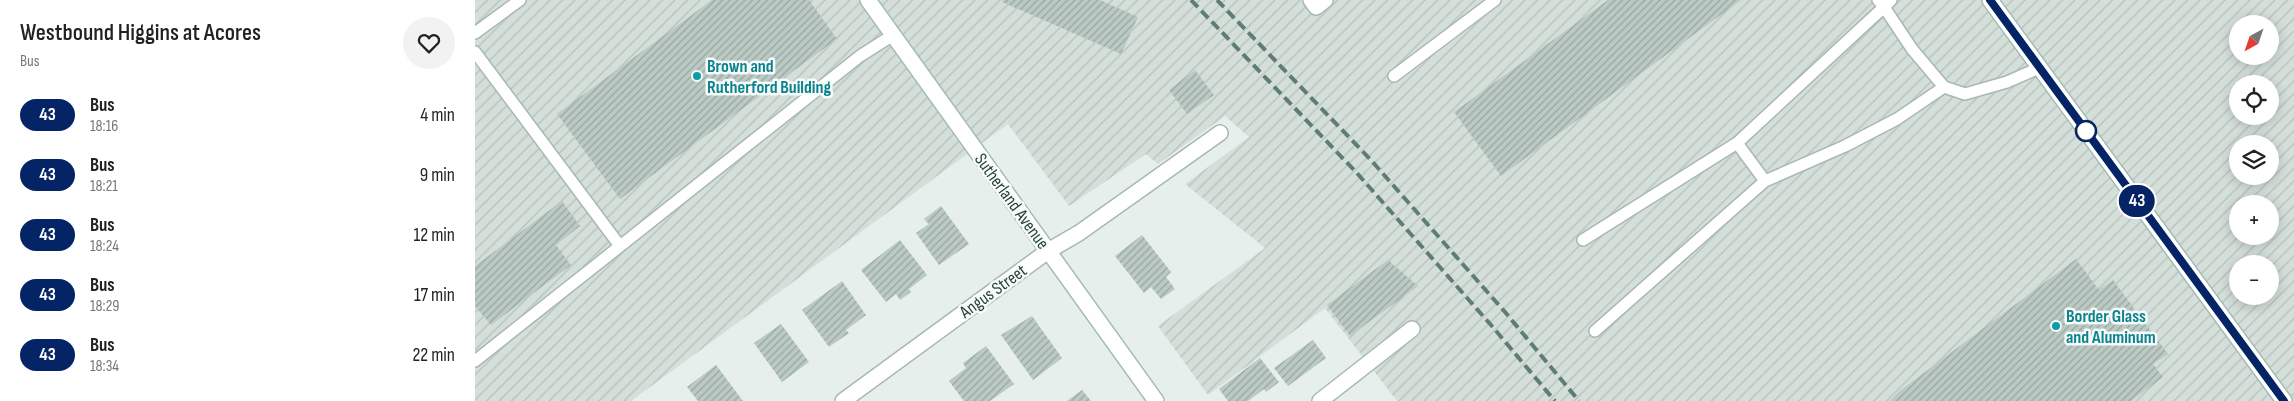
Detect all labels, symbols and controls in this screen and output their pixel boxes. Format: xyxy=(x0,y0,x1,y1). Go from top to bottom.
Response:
north arrow xyxy=(2229,15,2279,65)
map controls xyxy=(2229,15,2279,305)
button: heart xyxy=(403,17,455,69)
text: Westbound Higgins at Acores xyxy=(20,18,261,47)
text: Bus xyxy=(20,52,40,71)
place label: Brown and Rutherford Building xyxy=(707,56,832,98)
marker: Brown and Rutherford Building xyxy=(691,70,703,82)
button: locate xyxy=(2229,75,2279,125)
text: Bus xyxy=(90,94,115,117)
text: 43 xyxy=(39,104,56,125)
text: 4 min xyxy=(420,104,455,127)
text: 18:16 xyxy=(90,117,118,136)
unlabelled marker xyxy=(2075,120,2097,142)
button: layers xyxy=(2229,135,2279,185)
street label: Sutherland Avenue xyxy=(970,149,1053,253)
text: Bus xyxy=(90,154,115,177)
text: 43 xyxy=(39,164,56,185)
text: 9 min xyxy=(420,164,455,187)
text: 18:21 xyxy=(90,177,118,196)
line badge: 43 xyxy=(2115,185,2159,217)
text: 43 xyxy=(2129,190,2145,211)
button: + xyxy=(2229,195,2279,245)
text: Bus xyxy=(90,214,115,237)
text: 43 xyxy=(39,224,56,245)
text: 12 min xyxy=(413,224,455,247)
text: 18:24 xyxy=(90,237,119,256)
button: − xyxy=(2229,255,2279,305)
street label: Angus Street xyxy=(955,260,1031,323)
text: Bus xyxy=(90,274,115,297)
text: 43 xyxy=(39,284,56,305)
text: 17 min xyxy=(414,284,455,307)
text: 18:29 xyxy=(90,297,119,316)
place label: Border Glass and Aluminum xyxy=(2066,306,2156,348)
marker: Border Glass and Aluminum xyxy=(2050,320,2062,332)
text: Bus xyxy=(90,334,115,357)
text: 43 xyxy=(39,344,56,365)
text: 22 min xyxy=(412,344,455,367)
text: 18:34 xyxy=(90,357,119,376)

